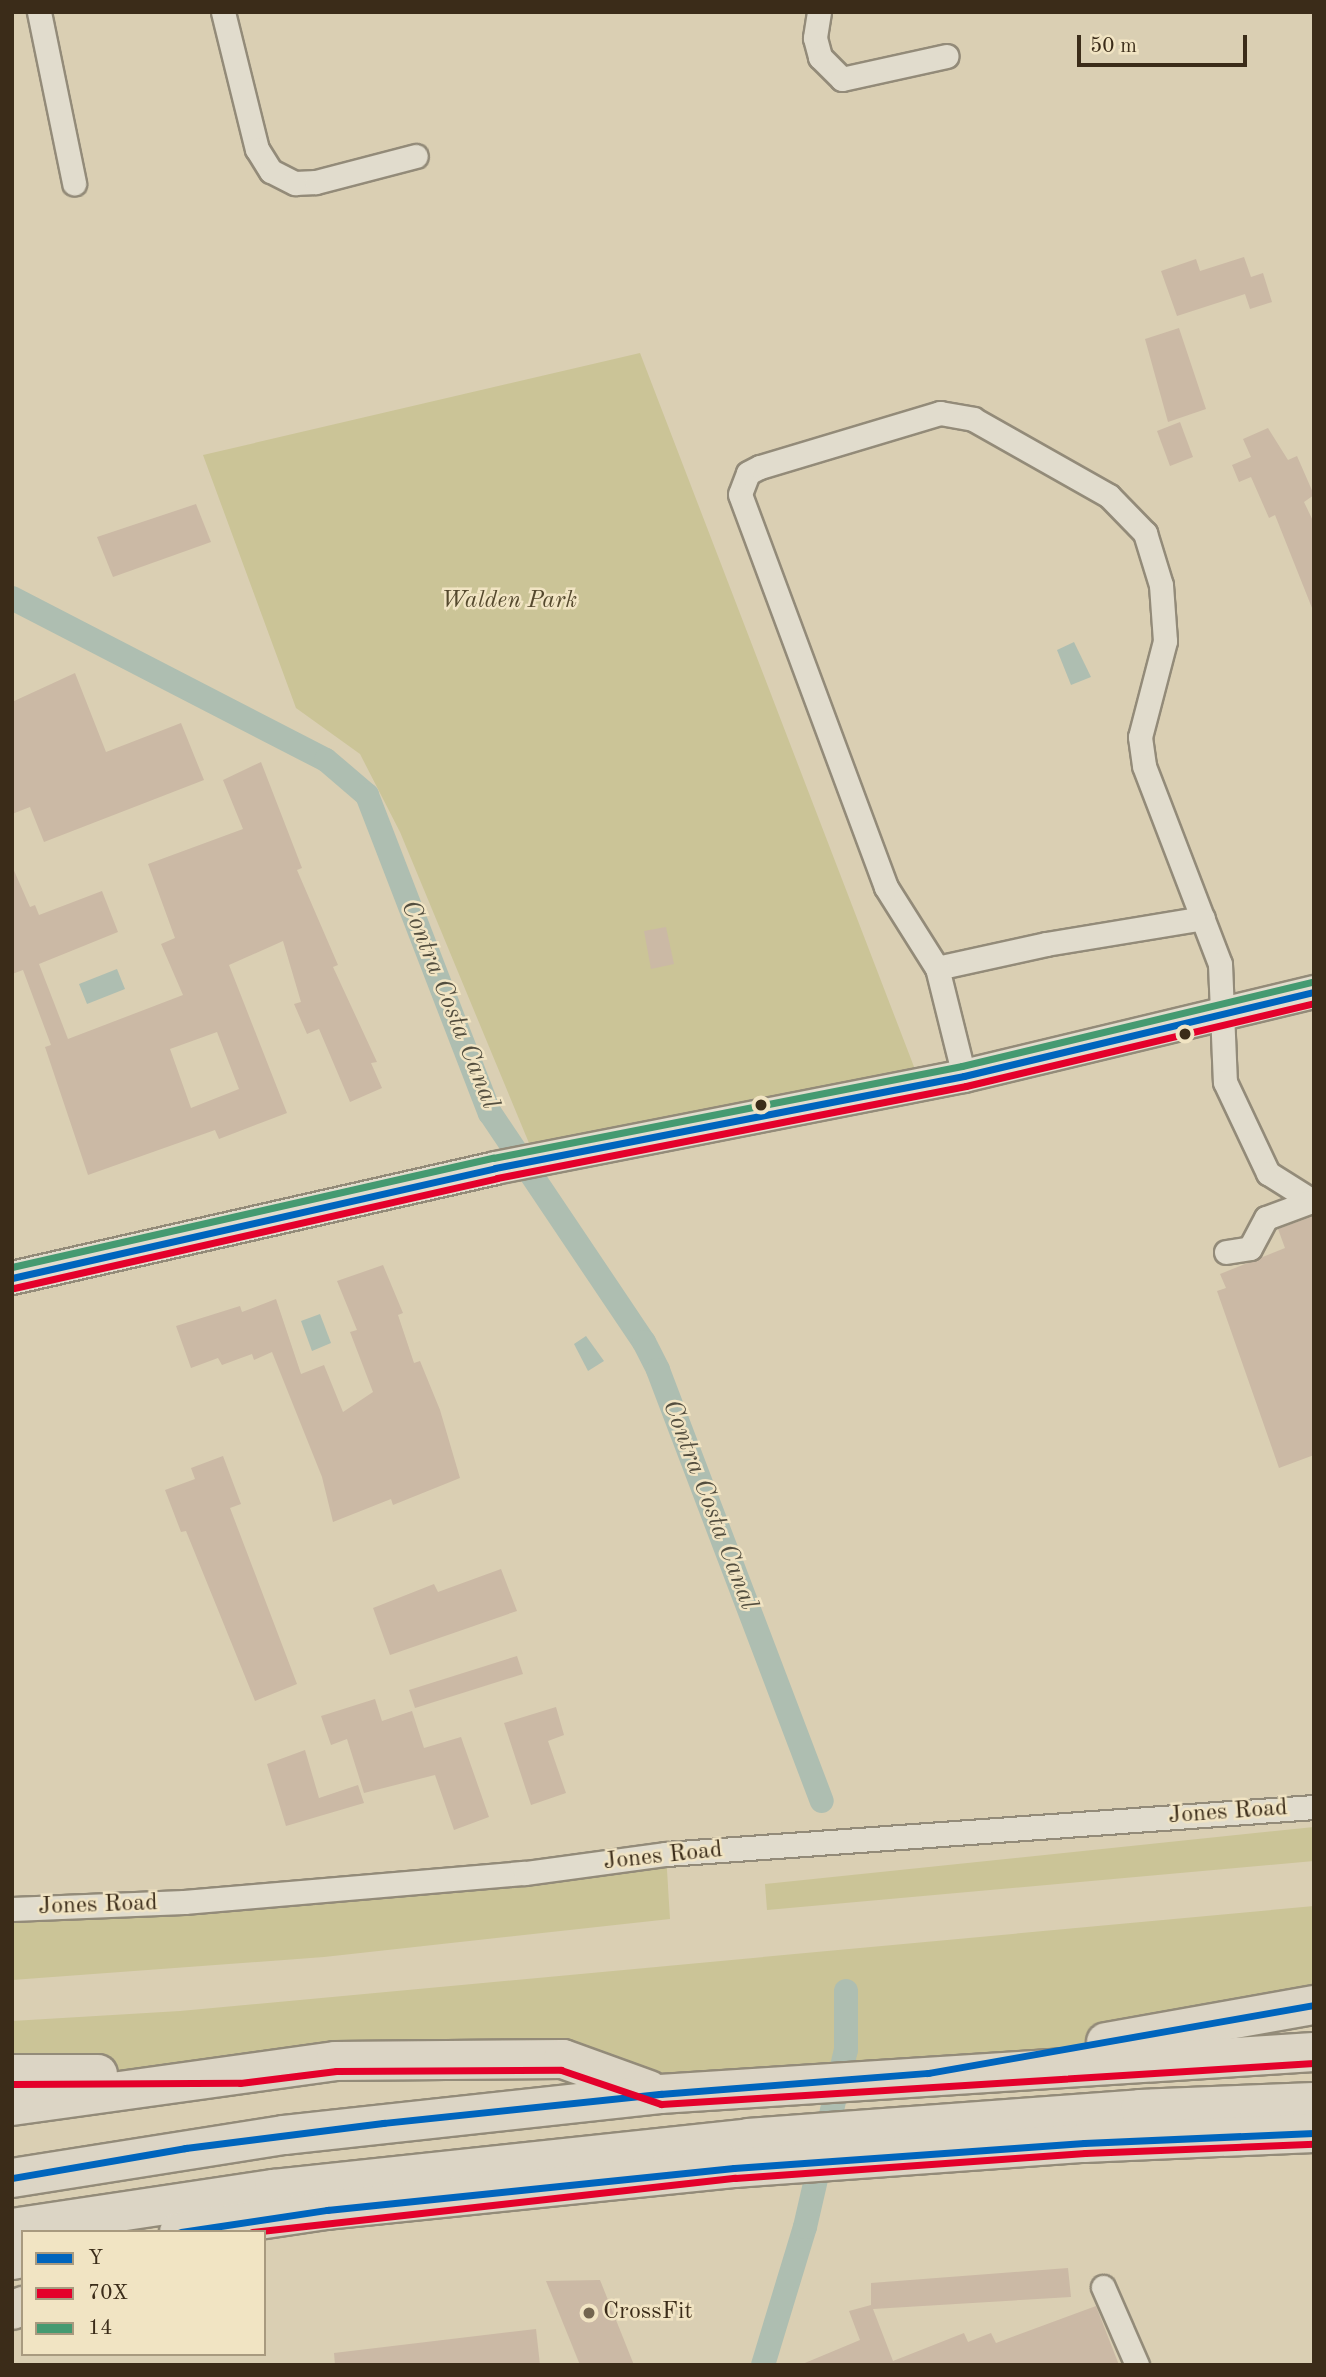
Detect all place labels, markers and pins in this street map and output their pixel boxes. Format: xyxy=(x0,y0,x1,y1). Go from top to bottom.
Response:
unlabelled marker xyxy=(1178,1027,1192,1041)
unlabelled marker xyxy=(754,1098,768,1112)
place label: CrossFit xyxy=(603,2299,693,2327)
marker: CrossFit xyxy=(581,2305,597,2321)

